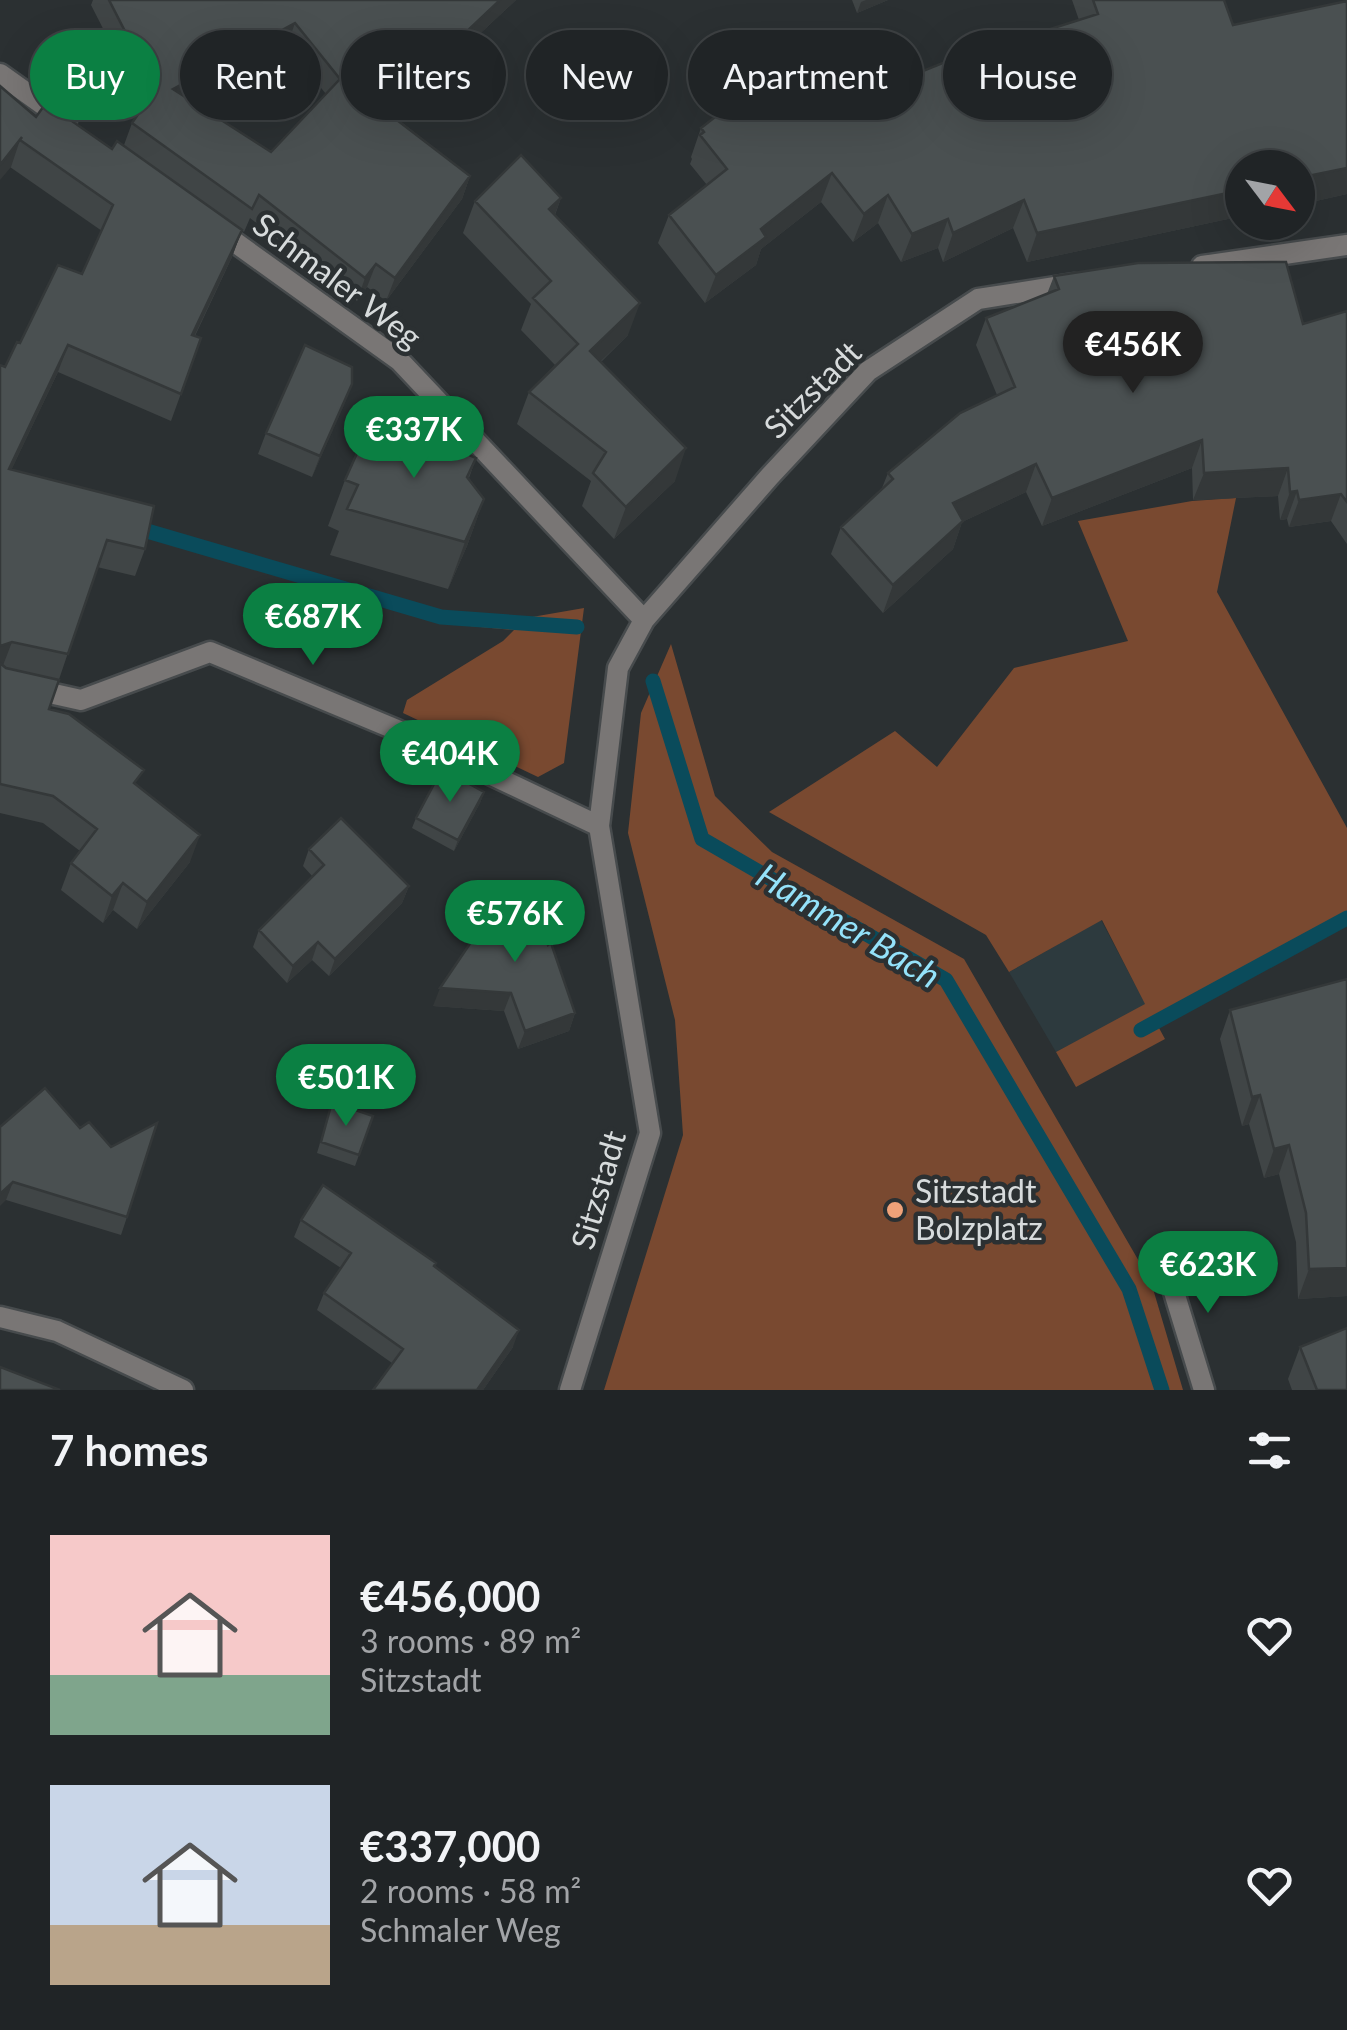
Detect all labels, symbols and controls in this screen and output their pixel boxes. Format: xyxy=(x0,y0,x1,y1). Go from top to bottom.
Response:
chip: Buy xyxy=(30,30,160,120)
chip: Rent xyxy=(180,30,321,120)
chip: Filters xyxy=(341,30,506,120)
chip: New xyxy=(526,30,668,120)
chip: Apartment xyxy=(688,30,923,120)
chip: House xyxy=(943,30,1112,120)
north arrow xyxy=(1225,150,1315,240)
map controls xyxy=(1225,150,1315,240)
street label: Schmaler Weg xyxy=(246,204,430,356)
pin: €456K xyxy=(1063,311,1203,396)
text: €456K xyxy=(1085,324,1181,363)
street label: Sitzstadt xyxy=(755,332,869,446)
pin: €337K xyxy=(344,396,484,481)
text: €337K xyxy=(366,409,462,448)
pin: €687K xyxy=(243,583,383,668)
text: €687K xyxy=(265,596,361,635)
pin: €404K xyxy=(380,720,520,805)
text: €404K xyxy=(402,733,498,772)
water label: Hammer Bach xyxy=(750,853,948,996)
pin: €576K xyxy=(445,880,585,965)
text: €576K xyxy=(467,893,563,932)
pin: €501K xyxy=(276,1044,416,1129)
text: €501K xyxy=(298,1057,394,1096)
street label: Sitzstadt xyxy=(562,1125,633,1253)
place label: Sitzstadt Bolzplatz xyxy=(915,1171,1043,1247)
marker: Sitzstadt Bolzplatz xyxy=(884,1199,906,1221)
pin: €623K xyxy=(1138,1231,1278,1316)
text: €623K xyxy=(1160,1244,1256,1283)
icon: filters xyxy=(1242,1423,1297,1478)
text: 7 homes xyxy=(50,1425,208,1475)
text: €456,000 xyxy=(360,1571,540,1621)
icon: home xyxy=(130,1575,250,1695)
icon: heart xyxy=(1242,1608,1297,1663)
text: 3 rooms · 89 m² xyxy=(360,1621,581,1660)
text: Sitzstadt xyxy=(360,1660,481,1699)
text: €337,000 xyxy=(360,1821,540,1871)
icon: home xyxy=(130,1825,250,1945)
icon: heart xyxy=(1242,1858,1297,1913)
text: 2 rooms · 58 m² xyxy=(360,1871,581,1910)
text: Schmaler Weg xyxy=(360,1910,561,1949)

